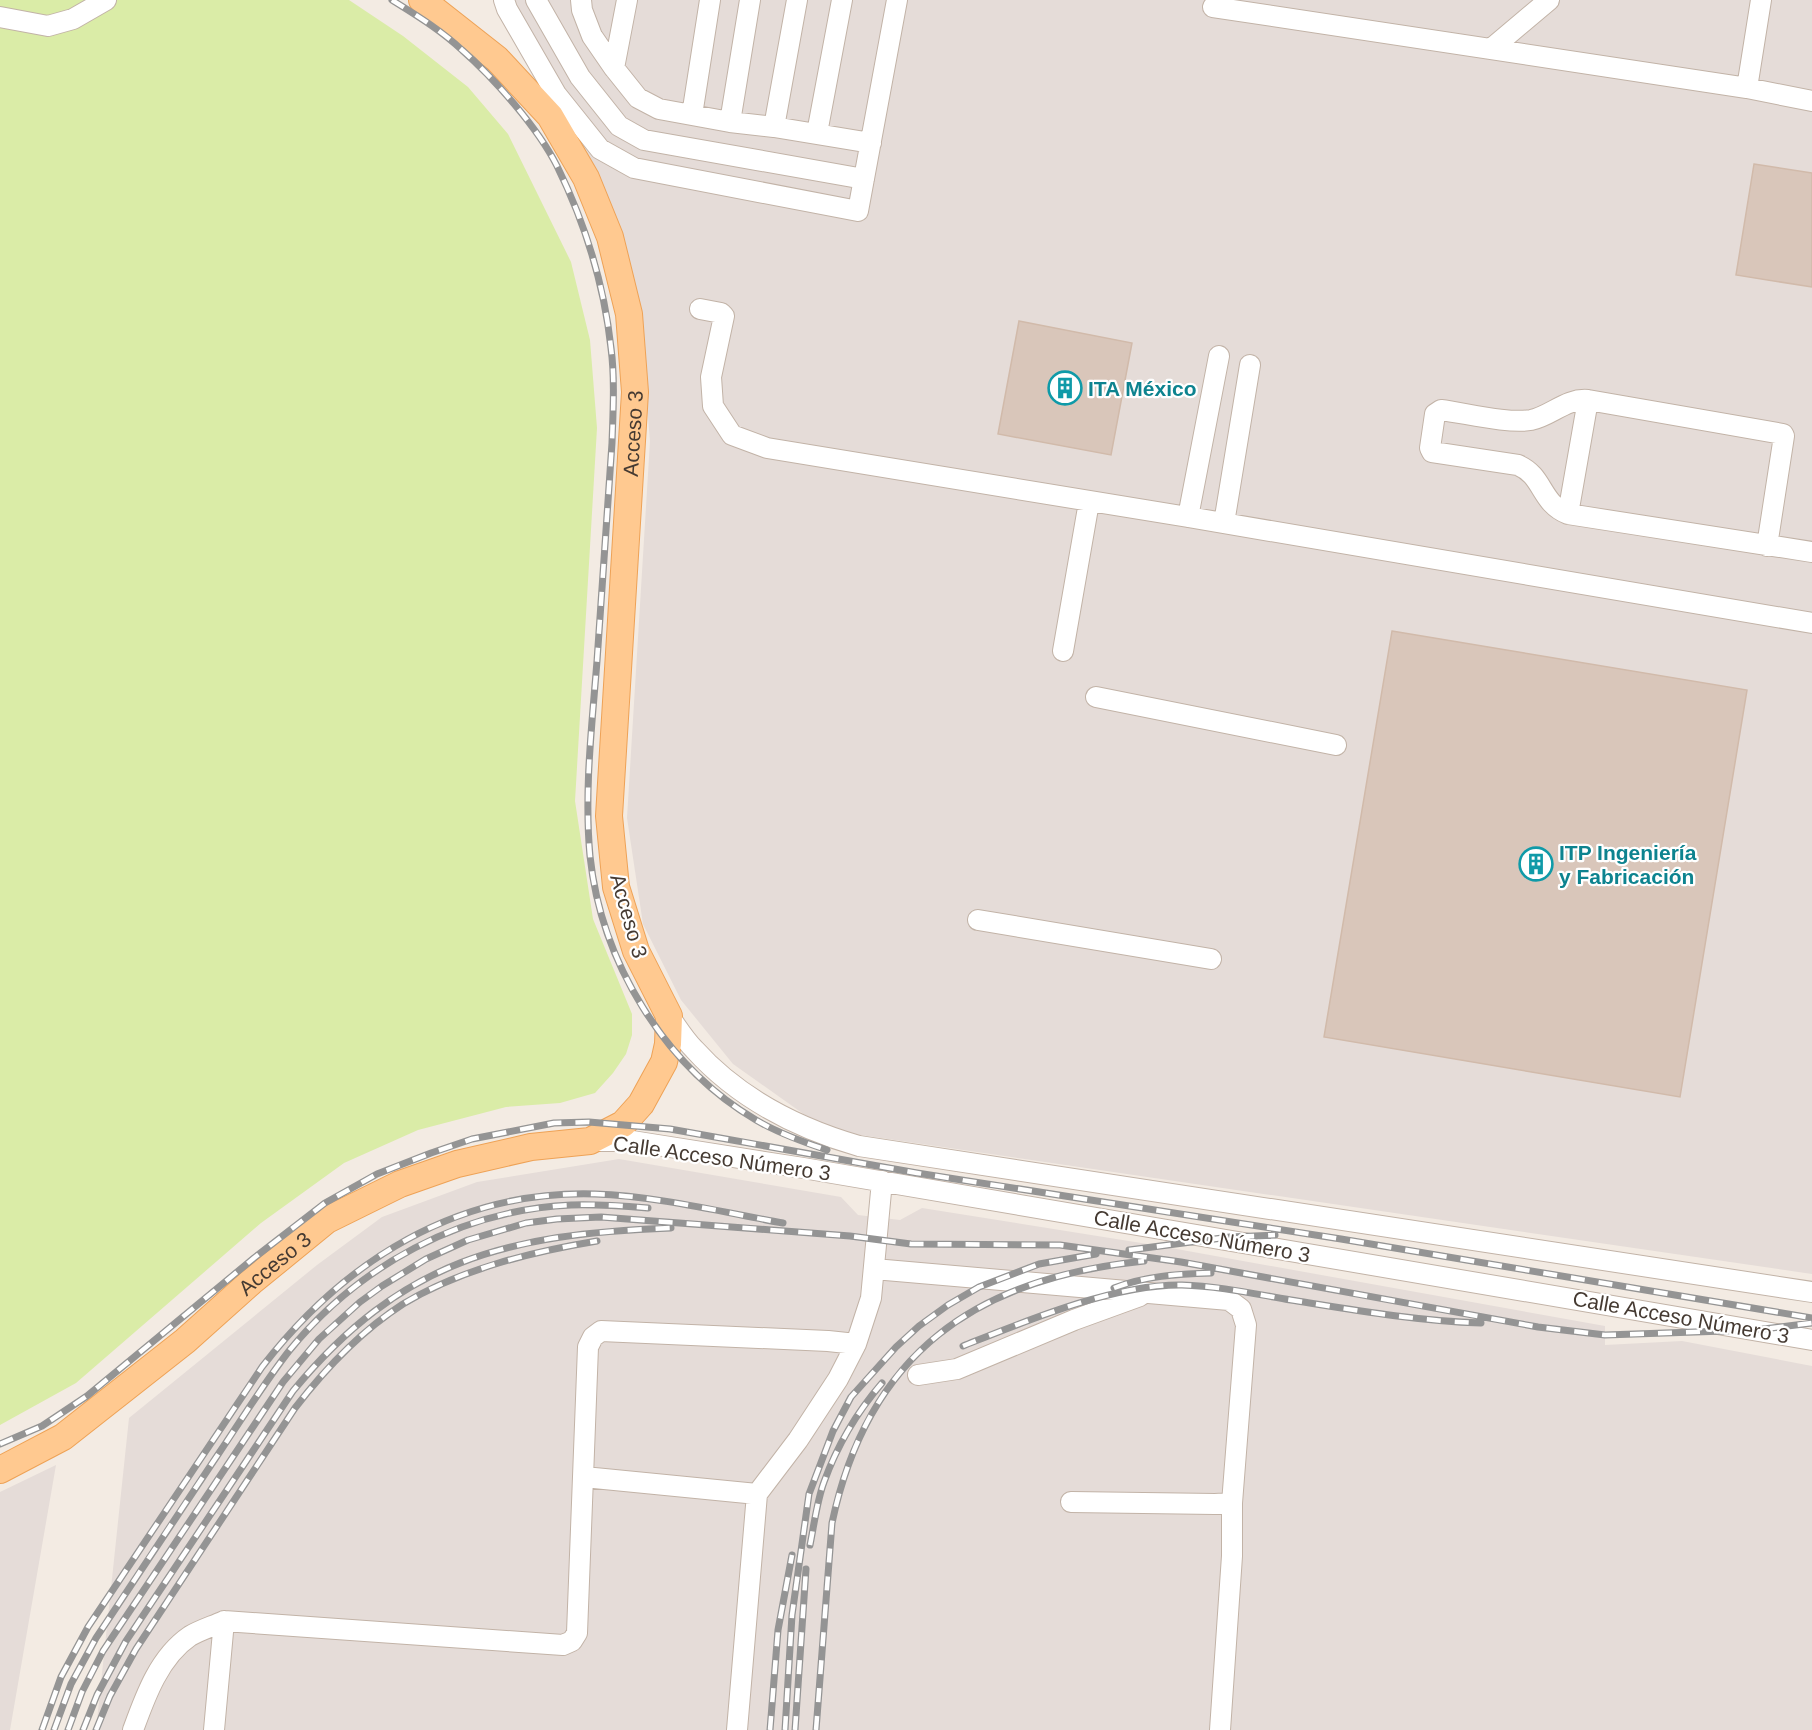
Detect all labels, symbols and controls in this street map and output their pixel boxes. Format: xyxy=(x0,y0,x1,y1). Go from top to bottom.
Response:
building icon: ITA México xyxy=(1047,370,1083,406)
place label: ITA México xyxy=(1088,377,1197,400)
street label: Acceso 3 xyxy=(618,390,647,477)
place label: ITP Ingeniería y Fabricación xyxy=(1559,841,1697,888)
building icon: ITP Ingeniería y Fabricación xyxy=(1518,846,1554,882)
street label: Acceso 3 xyxy=(606,871,652,961)
street label: Calle Acceso Número 3 xyxy=(612,1131,832,1185)
street label: Calle Acceso Número 3 xyxy=(1092,1206,1312,1266)
street label: Acceso 3 xyxy=(234,1227,315,1299)
street label: Calle Acceso Número 3 xyxy=(1571,1287,1791,1347)

